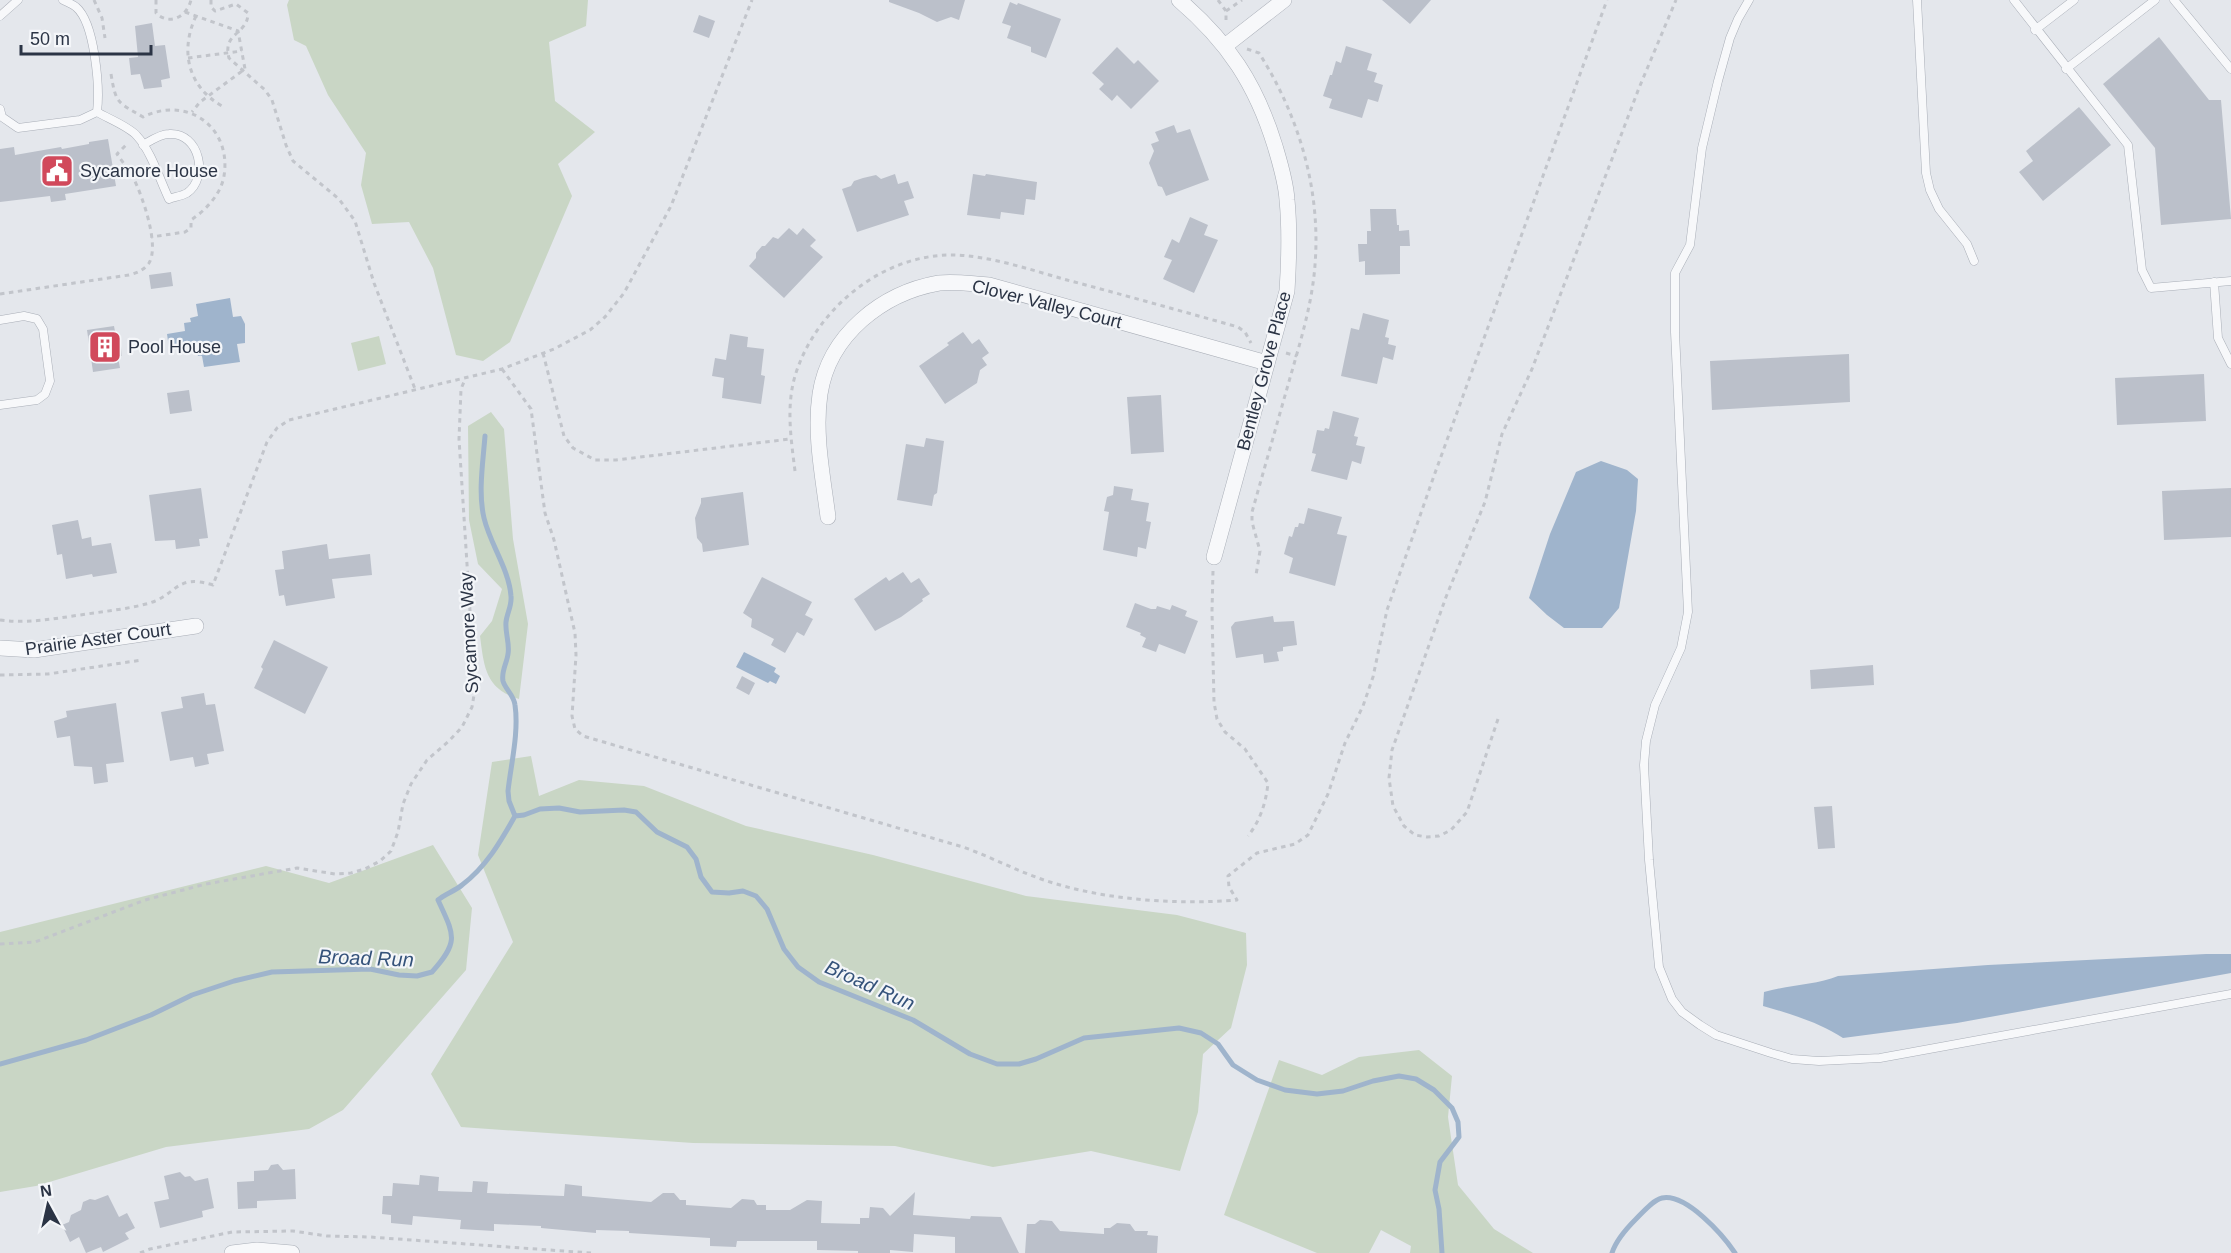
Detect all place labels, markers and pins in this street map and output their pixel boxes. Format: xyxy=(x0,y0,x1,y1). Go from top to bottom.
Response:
public building icon: Sycamore House xyxy=(39,153,75,189)
place label: Sycamore House xyxy=(80,161,218,181)
building icon: Pool House xyxy=(87,329,123,365)
place label: Pool House xyxy=(128,337,221,357)

